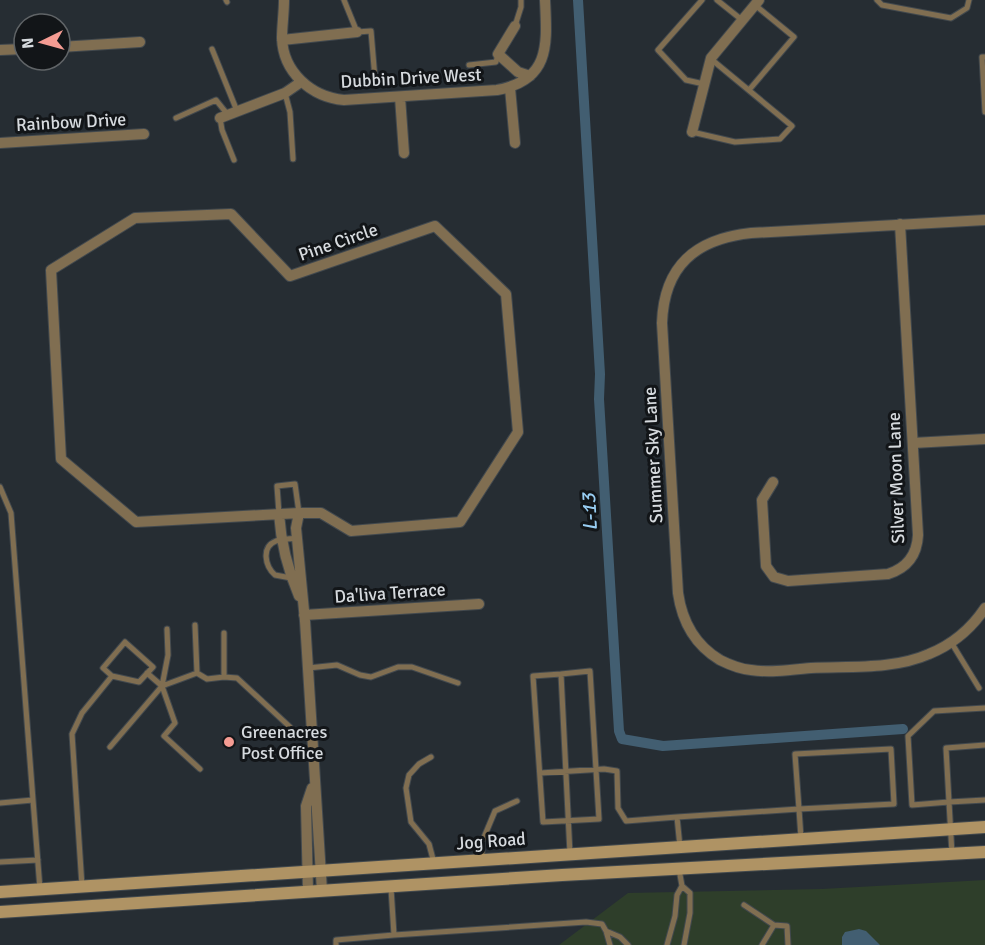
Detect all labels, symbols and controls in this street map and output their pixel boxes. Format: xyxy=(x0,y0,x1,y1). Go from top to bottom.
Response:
north arrow xyxy=(12,12,72,72)
text: N xyxy=(18,37,39,50)
street label: Dubbin Drive West xyxy=(340,63,482,93)
street label: Rainbow Drive xyxy=(15,108,127,136)
street label: Pine Circle xyxy=(295,218,381,266)
street label: Summer Sky Lane xyxy=(638,386,668,524)
street label: Silver Moon Lane xyxy=(883,412,909,544)
water label: L-13 xyxy=(576,490,603,531)
street label: Da'liva Terrace xyxy=(334,578,446,608)
place label: Greenacres Post Office xyxy=(241,721,328,764)
marker: Greenacres Post Office xyxy=(222,735,236,749)
street label: Jog Road xyxy=(456,828,526,854)

